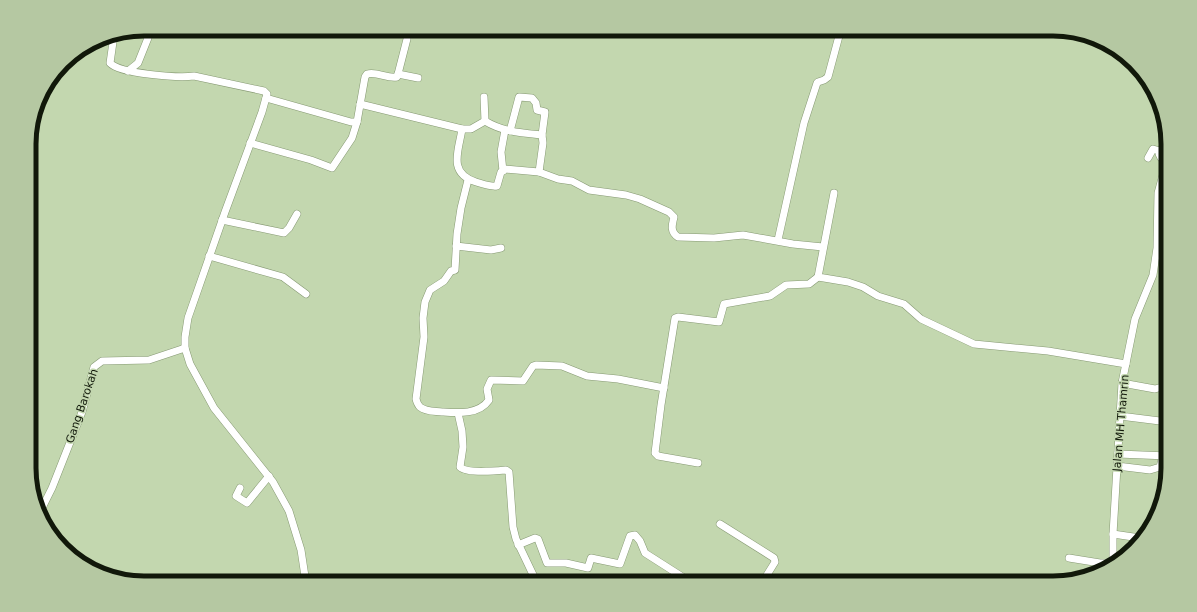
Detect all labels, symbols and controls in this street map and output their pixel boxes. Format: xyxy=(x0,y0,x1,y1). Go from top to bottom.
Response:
street label: Gang Barokah xyxy=(63,367,101,445)
street label: Jalan MH Thamrin xyxy=(1110,374,1132,473)

